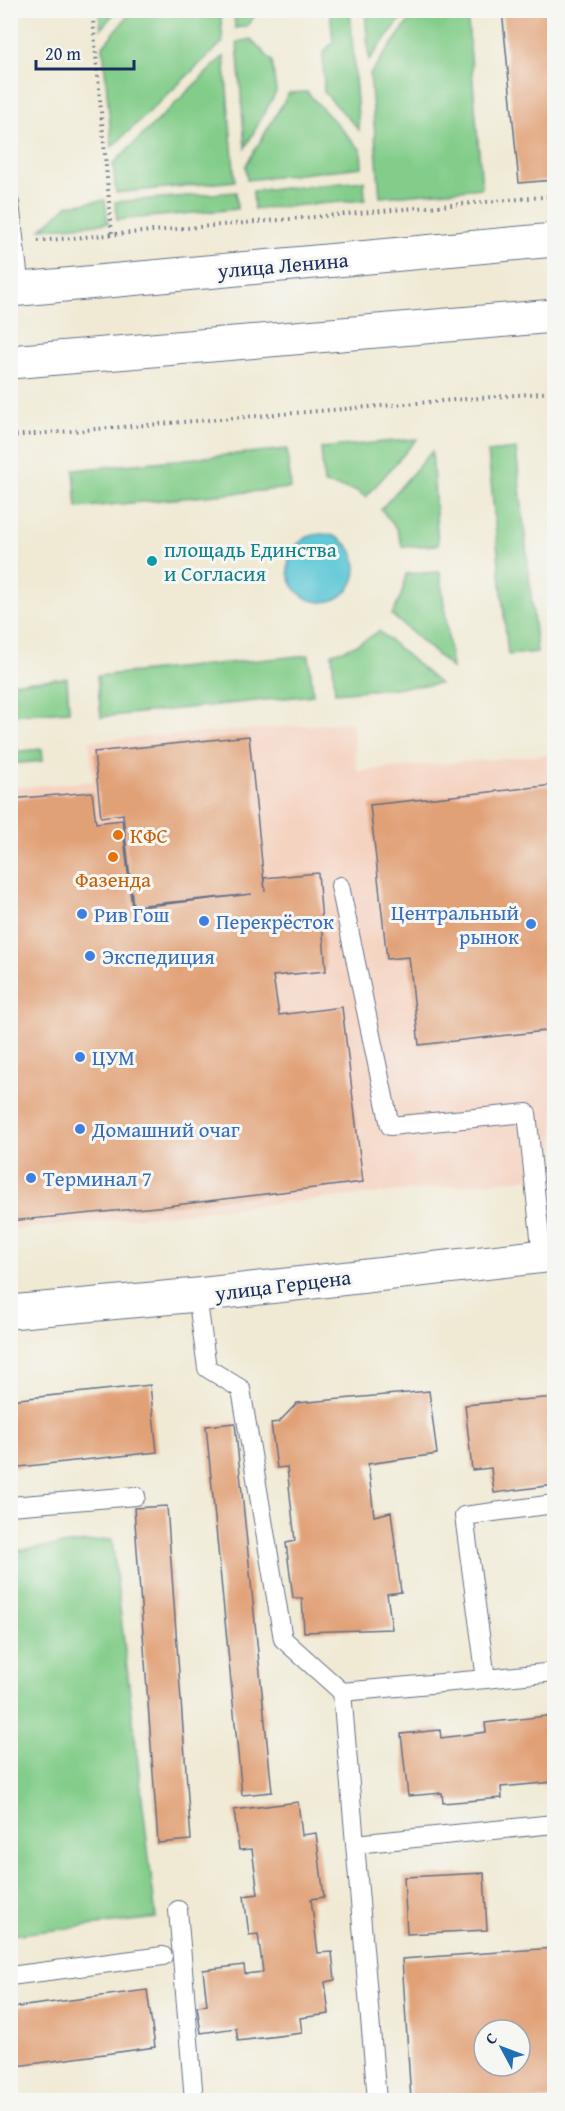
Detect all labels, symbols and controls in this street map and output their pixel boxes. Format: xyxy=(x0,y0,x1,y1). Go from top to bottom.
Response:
scale bar xyxy=(36,33,134,71)
text: 20 m xyxy=(45,40,81,67)
street label: улица Ленина xyxy=(215,244,350,286)
place label: площадь Единства и Согласия xyxy=(164,534,337,589)
marker: площадь Единства и Согласия xyxy=(145,554,159,568)
place label: КФС xyxy=(130,820,168,851)
marker: КФС xyxy=(111,828,125,842)
marker: Фазенда xyxy=(106,850,120,864)
place label: Фазенда xyxy=(75,864,151,895)
place label: Центральный рынок xyxy=(391,897,519,952)
place label: Рив Гош xyxy=(94,899,170,930)
place label: Перекрёсток xyxy=(216,906,334,937)
marker: Рив Гош xyxy=(75,907,89,921)
marker: Перекрёсток xyxy=(197,914,211,928)
marker: Центральный рынок xyxy=(524,917,538,931)
place label: Экспедиция xyxy=(102,941,215,972)
marker: Экспедиция xyxy=(83,949,97,963)
place label: ЦУМ xyxy=(92,1042,135,1073)
marker: ЦУМ xyxy=(73,1050,87,1064)
place label: Домашний очаг xyxy=(91,1114,240,1145)
marker: Домашний очаг xyxy=(73,1122,87,1136)
place label: Терминал 7 xyxy=(43,1163,152,1194)
marker: Терминал 7 xyxy=(24,1171,38,1185)
street label: улица Герцена xyxy=(212,1261,353,1309)
north arrow xyxy=(472,2018,532,2078)
text: С xyxy=(479,2027,503,2049)

